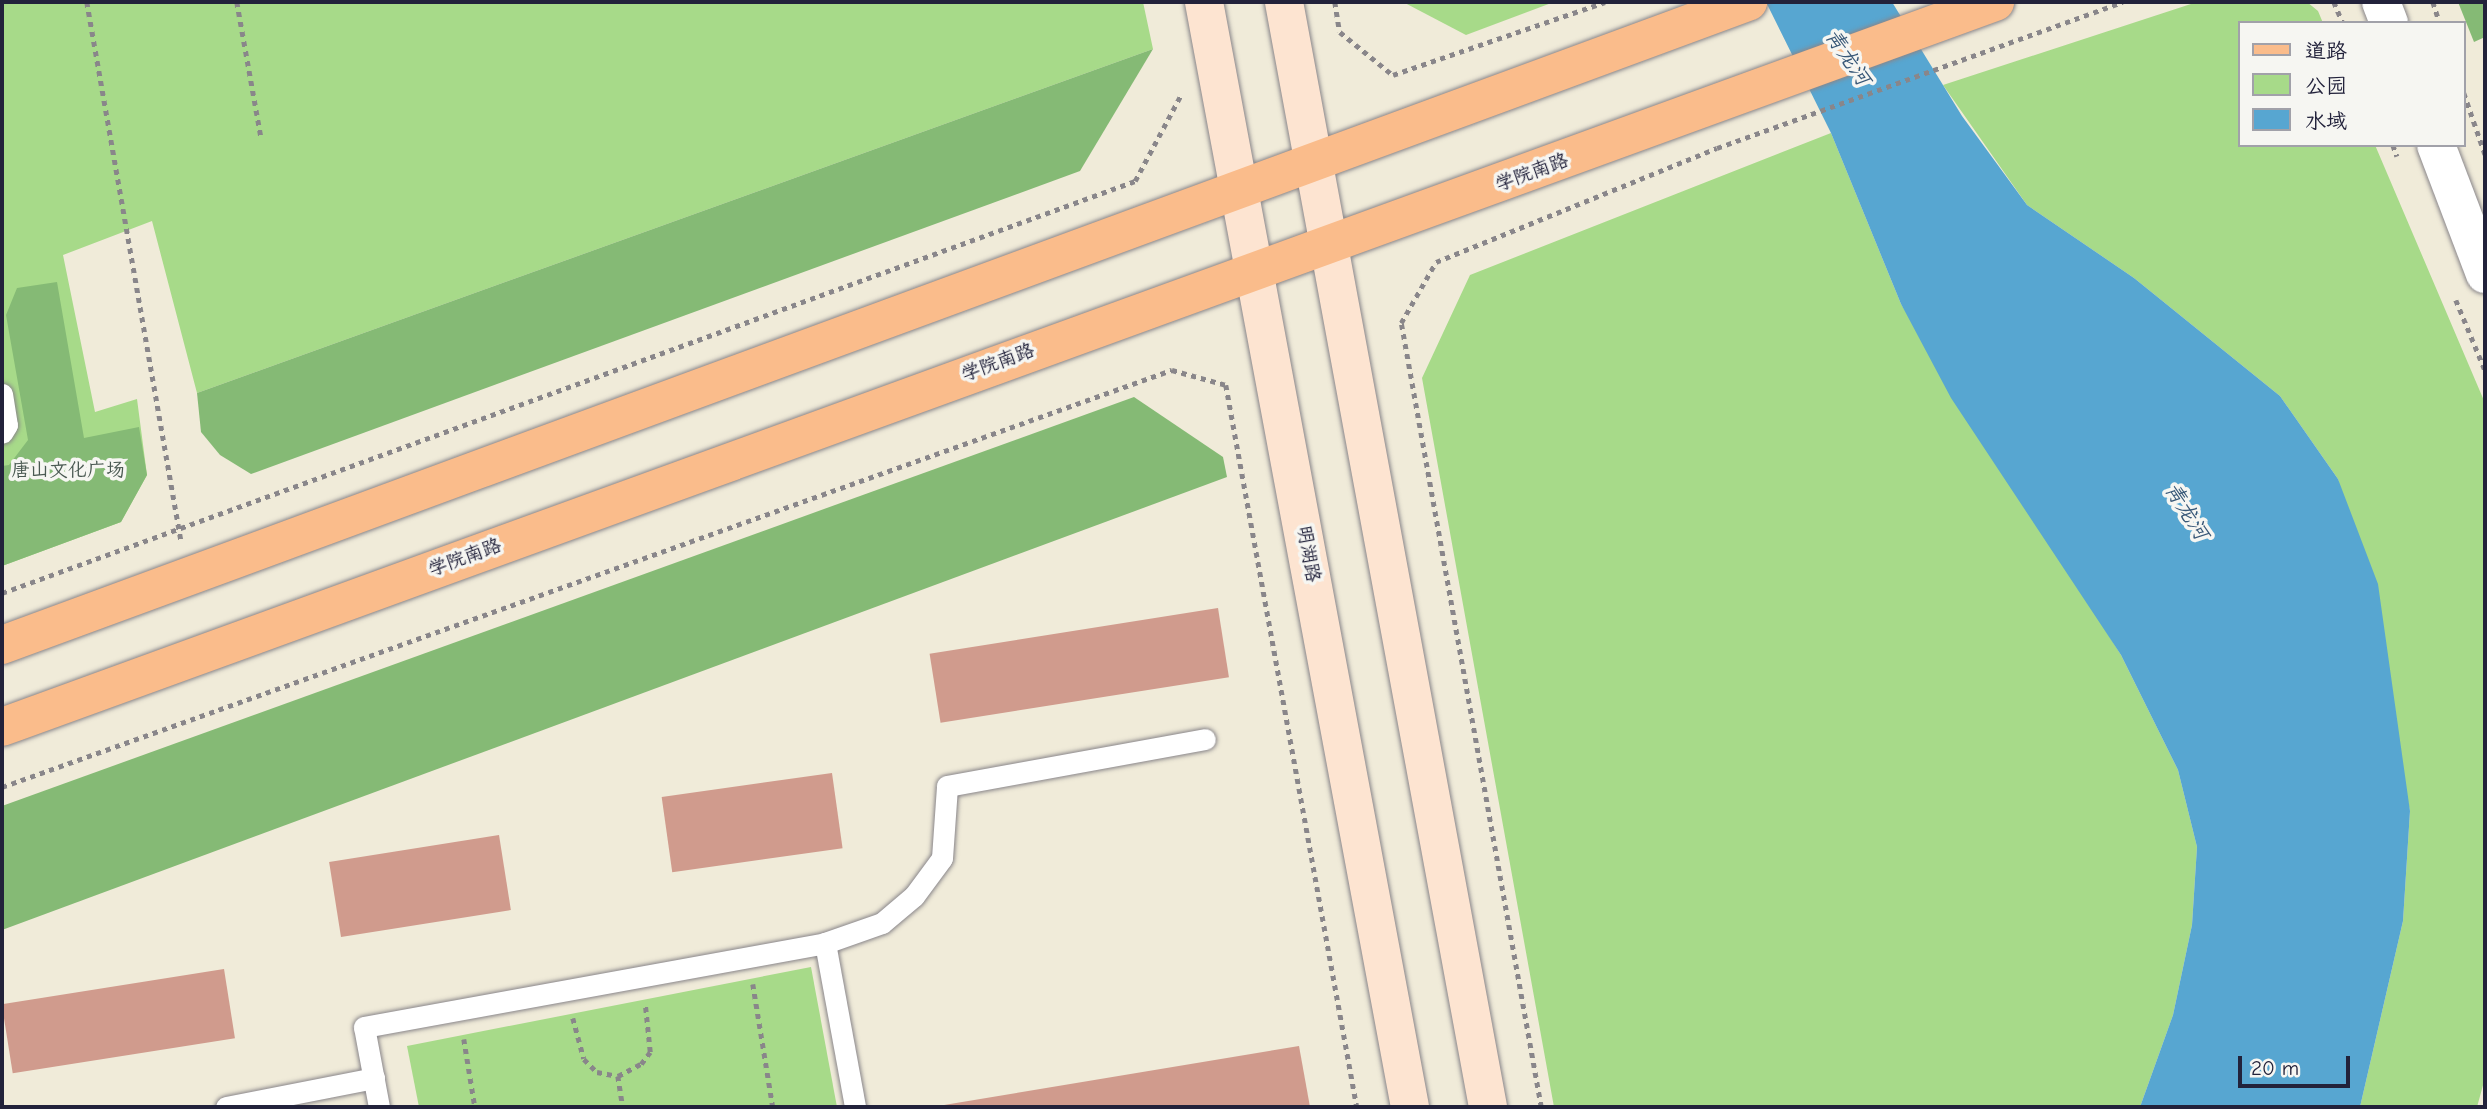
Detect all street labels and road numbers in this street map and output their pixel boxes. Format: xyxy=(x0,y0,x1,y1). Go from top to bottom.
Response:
street label: 学院南路 xyxy=(1492,149,1572,197)
street label: 学院南路 xyxy=(958,339,1038,387)
street label: 明湖路 xyxy=(1292,524,1324,584)
street label: 学院南路 xyxy=(425,534,505,582)

